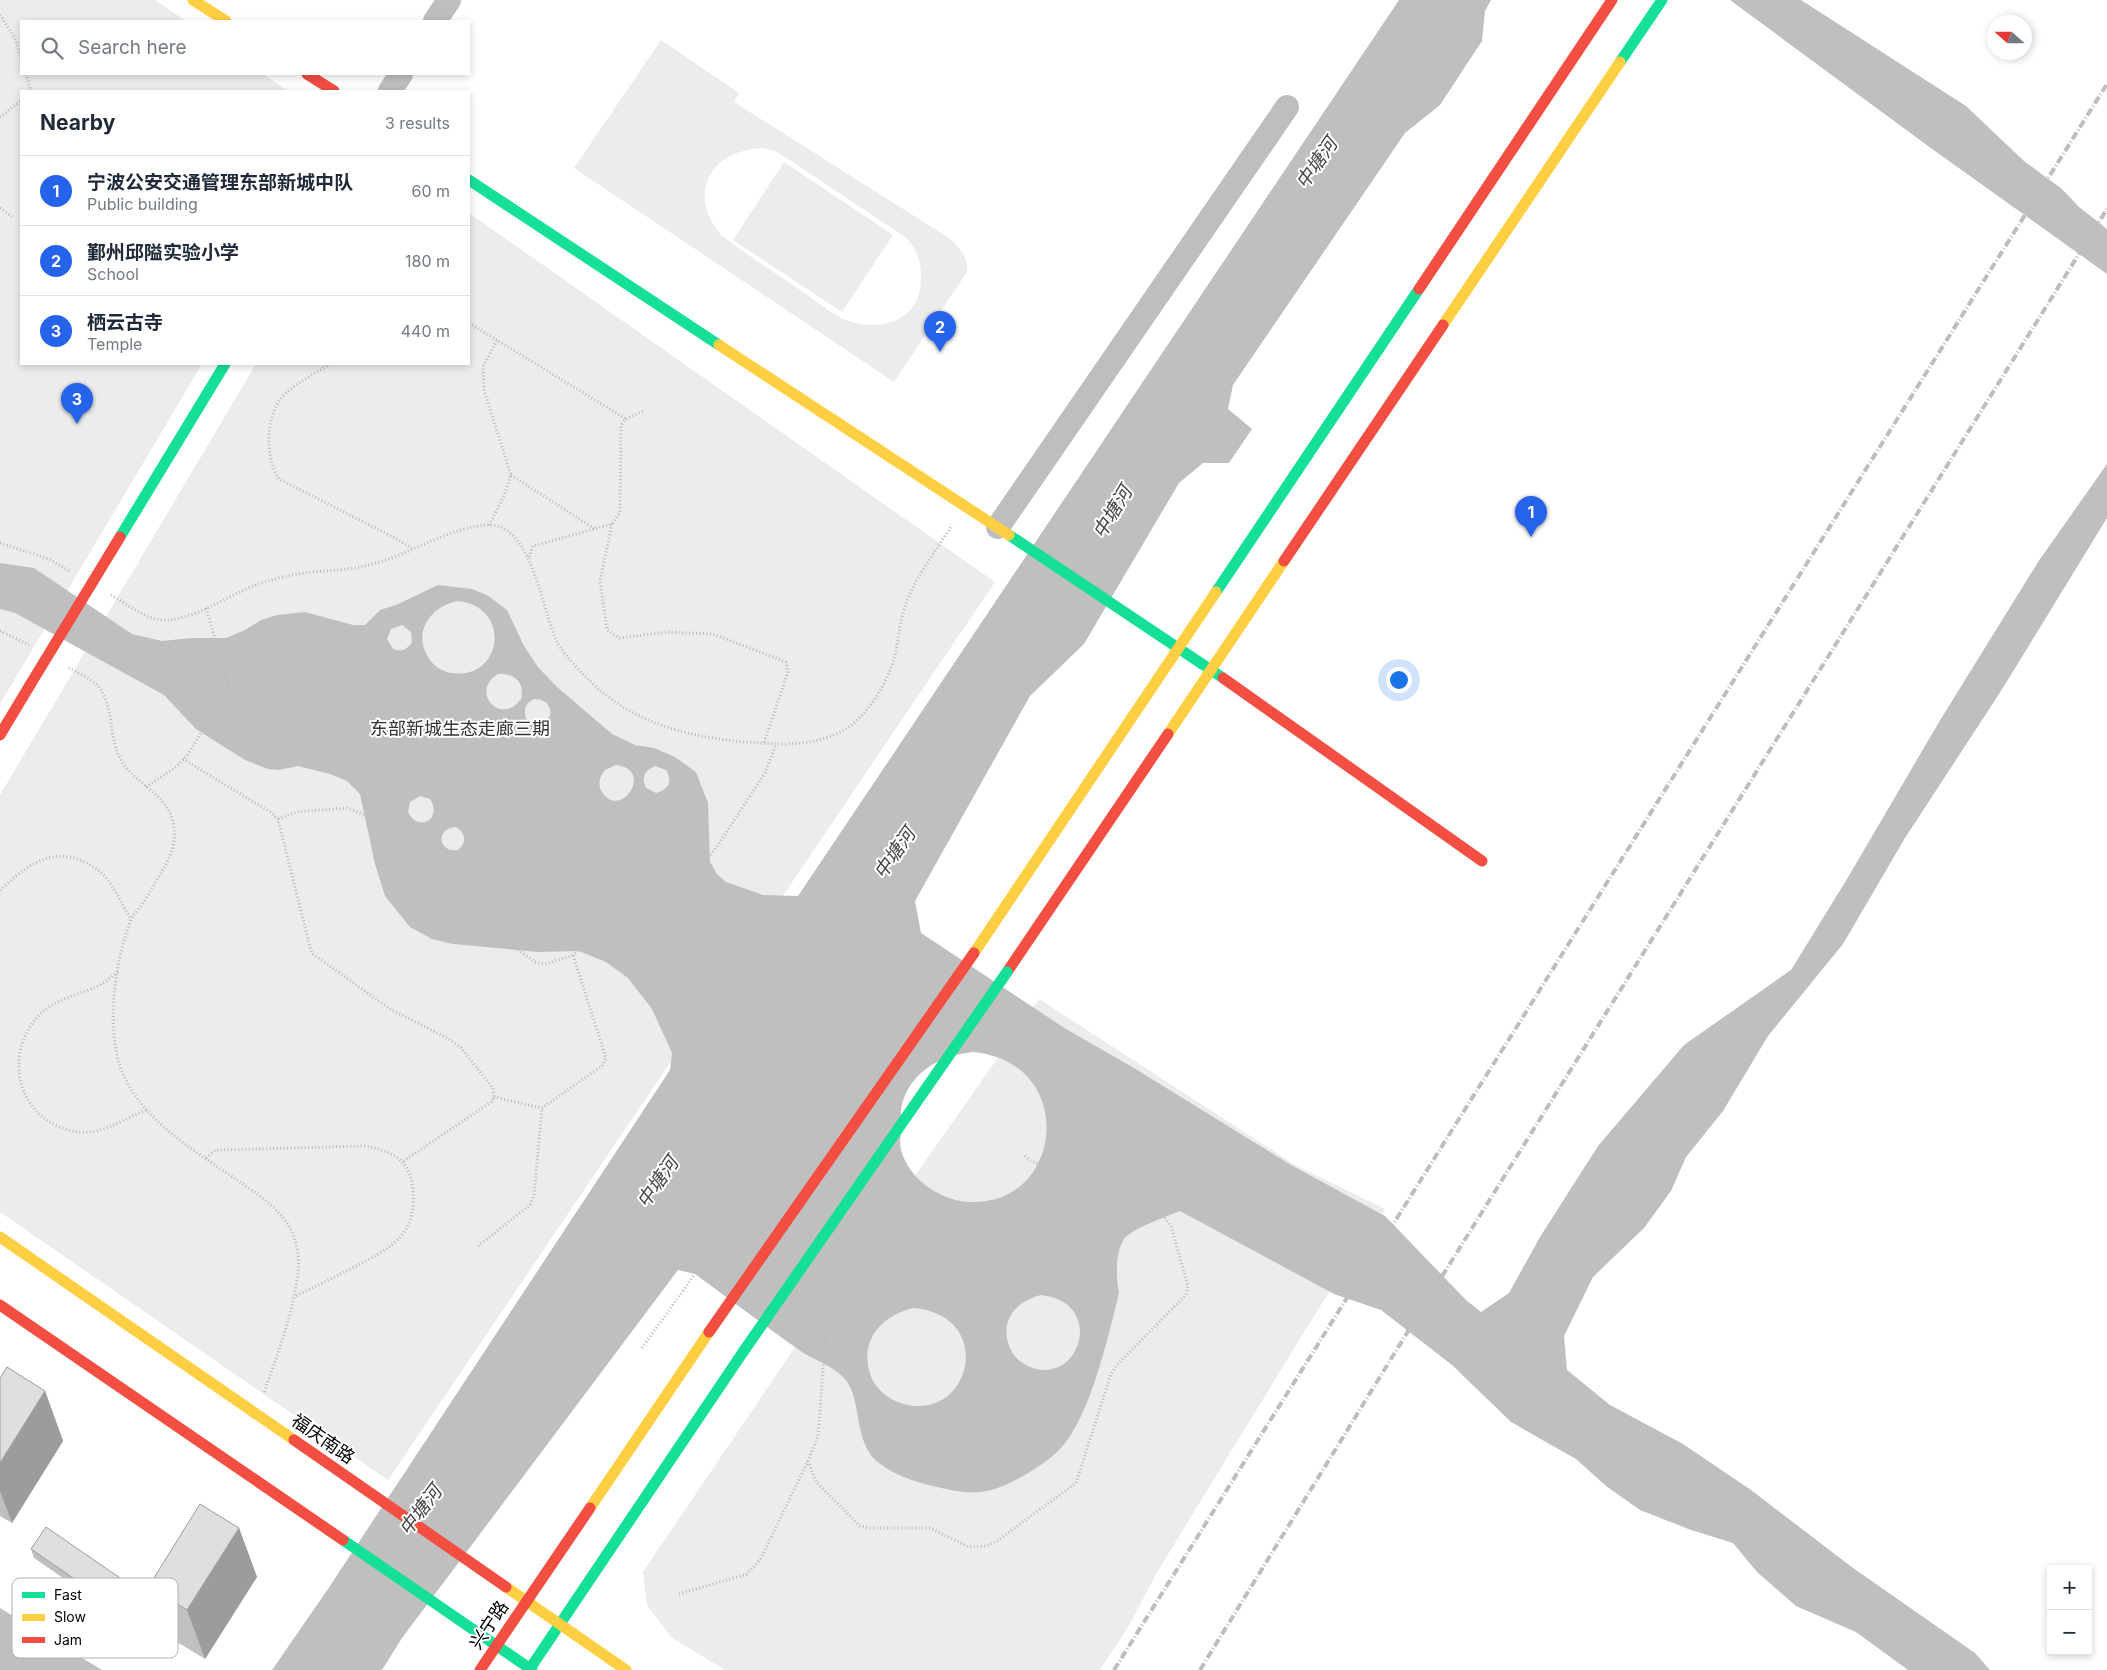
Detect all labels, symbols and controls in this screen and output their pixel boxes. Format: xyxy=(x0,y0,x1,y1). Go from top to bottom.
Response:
north arrow xyxy=(1987,15,2032,60)
search box xyxy=(20,20,470,75)
icon: search xyxy=(38,34,66,62)
text: Search here xyxy=(78,36,187,59)
text: Nearby xyxy=(40,110,115,135)
text: 3 results xyxy=(385,113,450,133)
water label: 中塘河 xyxy=(1291,130,1344,193)
text: 宁波公安交通管理东部新城中队 xyxy=(87,171,353,194)
text: 1 xyxy=(53,181,59,201)
text: 60 m xyxy=(411,181,450,201)
text: Public building xyxy=(87,194,198,214)
text: 鄞州邱隘实验小学 xyxy=(87,241,239,264)
text: 2 xyxy=(51,251,61,271)
text: 180 m xyxy=(405,251,450,271)
text: School xyxy=(87,264,139,284)
text: 栖云古寺 xyxy=(87,311,163,334)
pin: 2 xyxy=(924,311,956,352)
text: 3 xyxy=(51,321,61,341)
text: 440 m xyxy=(401,321,450,341)
text: Temple xyxy=(87,334,142,354)
pin: 3 xyxy=(61,383,93,424)
water label: 中塘河 xyxy=(1088,478,1139,543)
pin: 1 xyxy=(1515,496,1547,537)
your location xyxy=(1386,667,1412,693)
park label: 东部新城生态走廊三期 xyxy=(370,718,550,739)
water label: 中塘河 xyxy=(869,820,922,883)
water label: 中塘河 xyxy=(632,1149,685,1212)
street label: 福庆南路 xyxy=(288,1409,359,1468)
water label: 中塘河 xyxy=(394,1477,449,1540)
map controls xyxy=(2047,1565,2092,1655)
button: + xyxy=(2047,1565,2092,1610)
legend xyxy=(12,1578,178,1658)
text: Fast xyxy=(54,1586,82,1603)
street label: 兴宁路 xyxy=(465,1596,512,1653)
text: Slow xyxy=(54,1608,86,1625)
button: − xyxy=(2047,1610,2092,1655)
text: Jam xyxy=(54,1631,82,1648)

